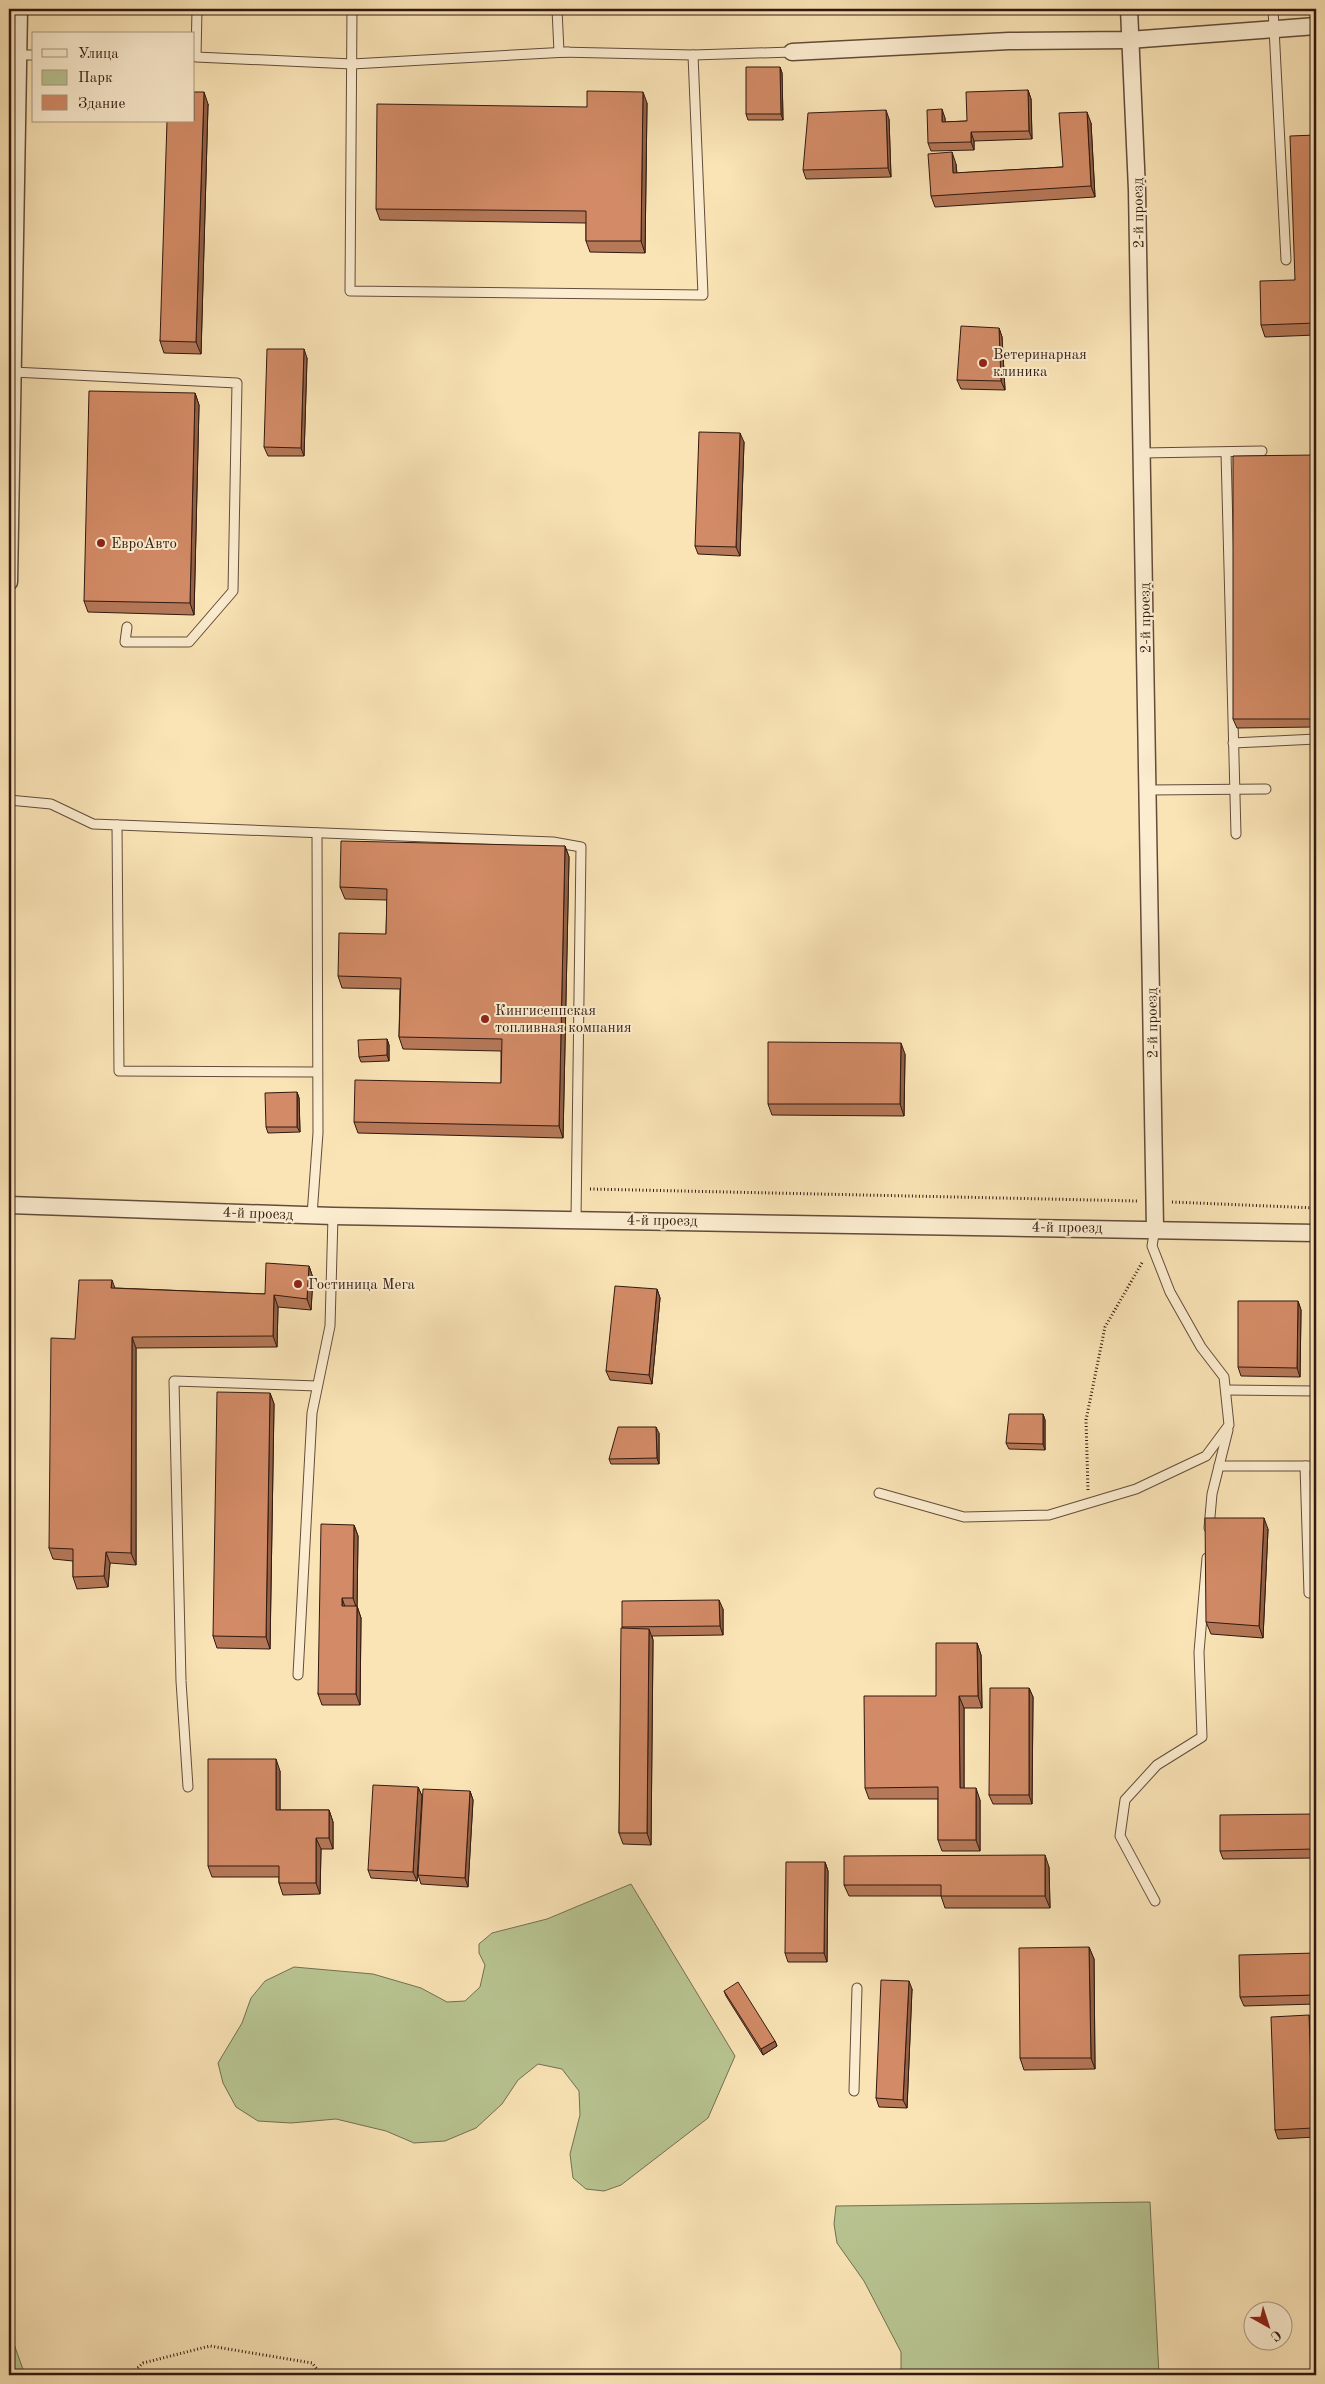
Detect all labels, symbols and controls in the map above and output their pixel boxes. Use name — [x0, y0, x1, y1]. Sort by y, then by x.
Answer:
legend — [32, 32, 195, 122]
text: Улица — [78, 47, 119, 62]
text: Парк — [78, 71, 113, 86]
text: Здание — [78, 97, 125, 112]
street label: 2-й проезд — [1131, 177, 1148, 248]
place label: Ветеринарная клиника — [993, 348, 1087, 380]
marker: Ветеринарная клиника — [977, 357, 989, 369]
marker: ЕвроАвто — [95, 537, 107, 549]
place label: ЕвроАвто — [111, 537, 177, 552]
street label: 2-й проезд — [1138, 582, 1155, 653]
street label: 2-й проезд — [1145, 987, 1162, 1058]
place label: Кингисеппская топливная компания — [495, 1004, 632, 1036]
marker: Кингисеппская топливная компания — [479, 1013, 491, 1025]
street label: 4-й проезд — [222, 1206, 294, 1223]
street label: 4-й проезд — [626, 1213, 698, 1230]
street label: 4-й проезд — [1031, 1220, 1103, 1237]
marker: Гостиница Мега — [292, 1278, 304, 1290]
place label: Гостиница Мега — [308, 1278, 415, 1293]
north arrow — [1242, 2302, 1292, 2352]
text: С — [1268, 2327, 1284, 2344]

